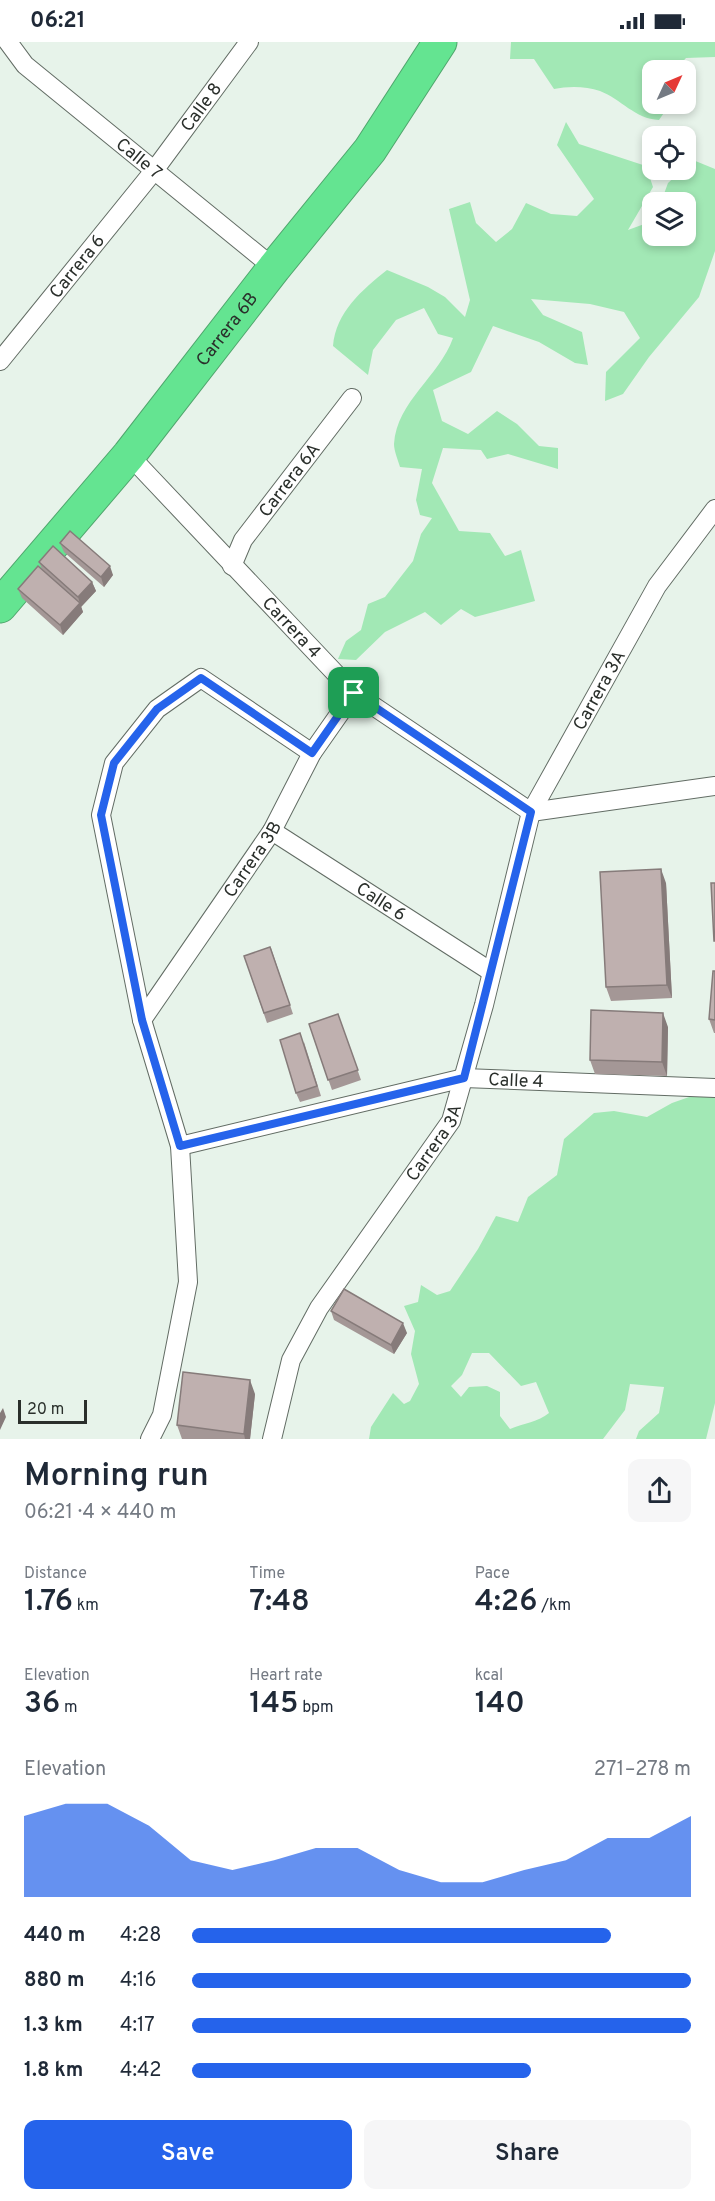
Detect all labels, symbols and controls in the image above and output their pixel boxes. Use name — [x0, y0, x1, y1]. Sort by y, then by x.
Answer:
text: 06:21 — [30, 8, 86, 35]
north arrow — [642, 60, 696, 114]
map controls — [642, 60, 696, 246]
street label: Calle 8 — [176, 79, 228, 137]
button: locate — [642, 126, 696, 180]
street label: Calle 7 — [110, 134, 166, 185]
button: layers — [642, 192, 696, 246]
street label: Carrera 6 — [45, 230, 111, 304]
street label: Carrera 6B — [192, 288, 264, 372]
street label: Carrera 6A — [255, 439, 326, 523]
street label: Carrera 4 — [256, 593, 325, 664]
street label: Carrera 3A — [569, 647, 632, 735]
pin — [328, 667, 379, 718]
icon: arrive — [337, 676, 370, 709]
street label: Carrera 3B — [219, 818, 288, 903]
street label: Calle 6 — [351, 878, 410, 927]
street label: Calle 4 — [488, 1069, 544, 1094]
street label: Carrera 3A — [402, 1102, 468, 1187]
scale bar — [18, 1397, 87, 1424]
text: 20 m — [27, 1400, 64, 1420]
text: Morning run — [24, 1456, 209, 1498]
button: share — [628, 1459, 691, 1522]
text: 06:21 · 4 × 440 m — [24, 1500, 176, 1526]
text: Distance — [24, 1564, 87, 1584]
text: Time — [249, 1564, 285, 1584]
text: Pace — [475, 1564, 510, 1584]
text: 1.76 — [24, 1584, 73, 1621]
text: 7:48 — [249, 1584, 310, 1621]
text: 4:26 — [475, 1584, 537, 1621]
text: km — [73, 1596, 99, 1616]
text: /km — [537, 1596, 571, 1616]
text: Elevation — [24, 1666, 90, 1686]
text: Heart rate — [249, 1666, 323, 1686]
text: kcal — [475, 1666, 503, 1686]
text: 36 — [24, 1686, 60, 1723]
text: 145 — [249, 1686, 298, 1723]
text: 140 — [475, 1686, 525, 1723]
text: m — [60, 1698, 78, 1718]
text: bpm — [298, 1698, 334, 1718]
text: Elevation — [24, 1757, 106, 1783]
text: 271–278 m — [594, 1757, 691, 1783]
text: 440 m — [24, 1923, 85, 1949]
text: 4:28 — [120, 1923, 161, 1949]
text: 880 m — [24, 1968, 85, 1994]
text: 4:16 — [120, 1968, 156, 1994]
text: 1.3 km — [24, 2013, 83, 2039]
text: 4:17 — [120, 2013, 155, 2039]
text: 1.8 km — [24, 2058, 83, 2084]
text: 4:42 — [120, 2058, 162, 2084]
button: Save — [24, 2120, 352, 2189]
button: Share — [364, 2120, 691, 2189]

